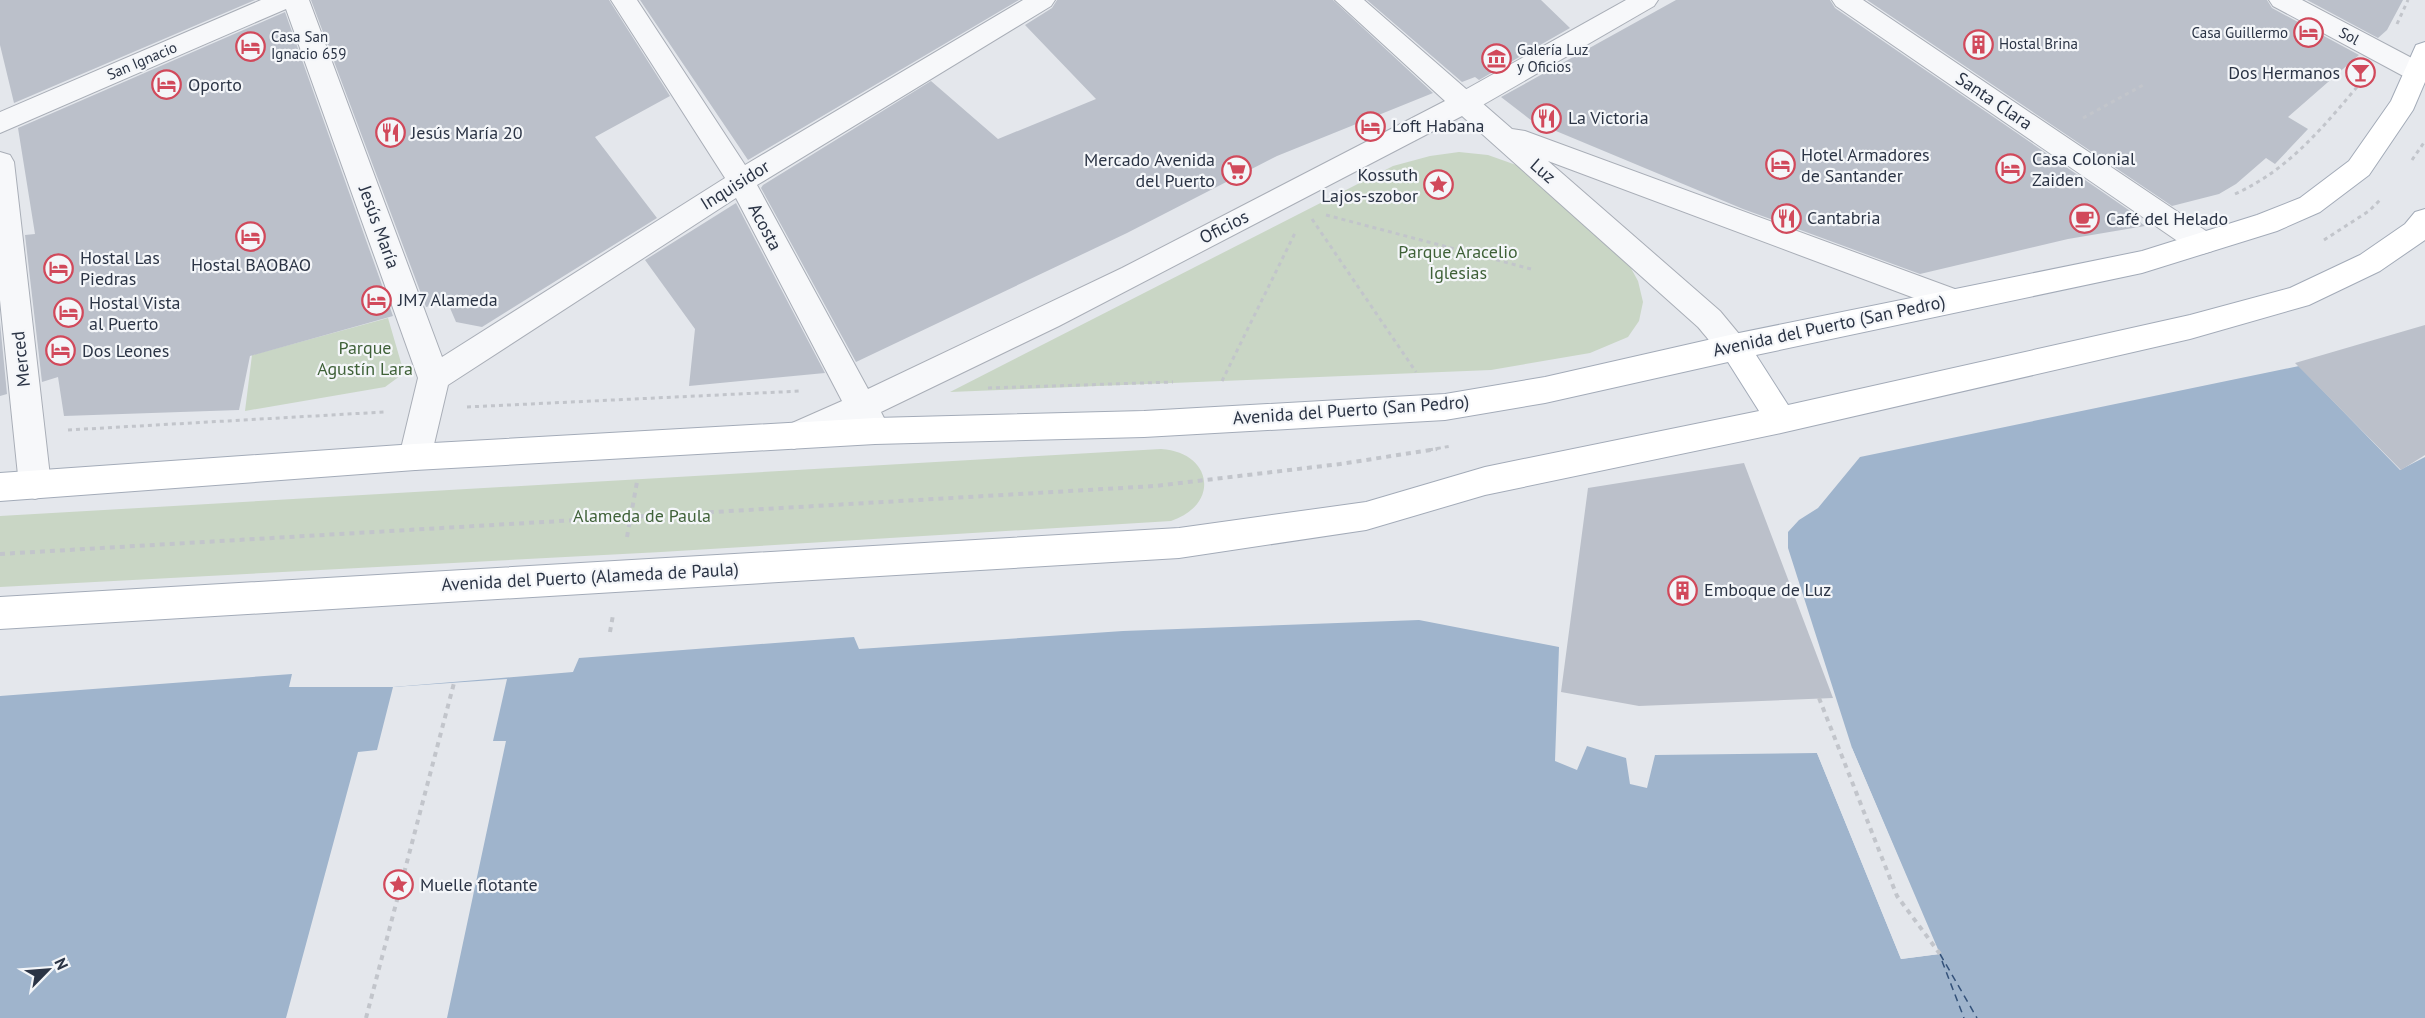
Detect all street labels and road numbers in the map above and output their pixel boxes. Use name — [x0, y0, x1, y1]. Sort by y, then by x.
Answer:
street label: Sol — [2336, 22, 2363, 49]
street label: San Ignacio — [104, 37, 180, 84]
street label: Santa Clara — [1952, 67, 2037, 135]
street label: Luz — [1526, 153, 1561, 188]
street label: Inquisidor — [696, 154, 774, 215]
street label: Jesús María — [353, 181, 405, 272]
street label: Acosta — [743, 199, 787, 254]
street label: Oficios — [1195, 204, 1252, 249]
street label: Avenida del Puerto (San Pedro) — [1711, 290, 1947, 361]
street label: Merced — [6, 330, 35, 388]
street label: Avenida del Puerto (San Pedro) — [1232, 390, 1470, 429]
street label: Avenida del Puerto (Alameda de Paula) — [441, 557, 739, 596]

